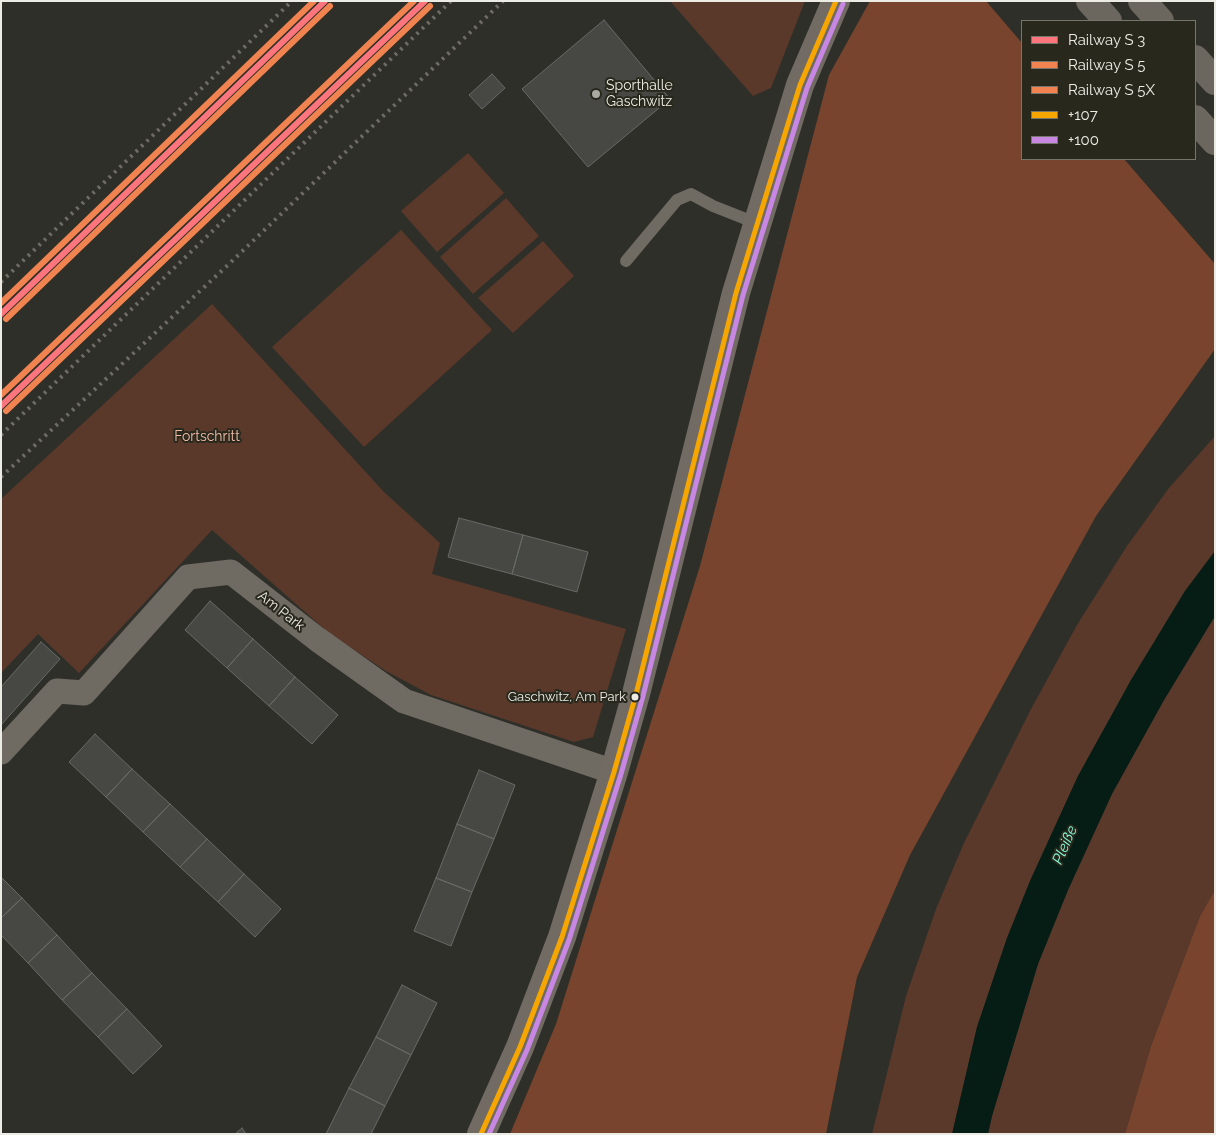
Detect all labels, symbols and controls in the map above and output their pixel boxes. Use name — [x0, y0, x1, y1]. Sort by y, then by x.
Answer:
legend — [1021, 20, 1196, 160]
text: Railway S 3 — [1068, 31, 1145, 49]
text: Railway S 5 — [1068, 56, 1146, 74]
place label: Sporthalle Gaschwitz — [606, 78, 673, 110]
text: Railway S 5X — [1068, 81, 1155, 99]
marker: Sporthalle Gaschwitz — [590, 88, 602, 100]
text: +107 — [1068, 106, 1098, 124]
text: +100 — [1068, 131, 1099, 149]
park label: Fortschritt — [174, 429, 240, 445]
street label: Am Park — [254, 588, 308, 634]
place label: Gaschwitz, Am Park — [508, 689, 626, 705]
marker: Gaschwitz, Am Park — [630, 692, 640, 702]
water label: Pleiße — [1049, 823, 1081, 867]

